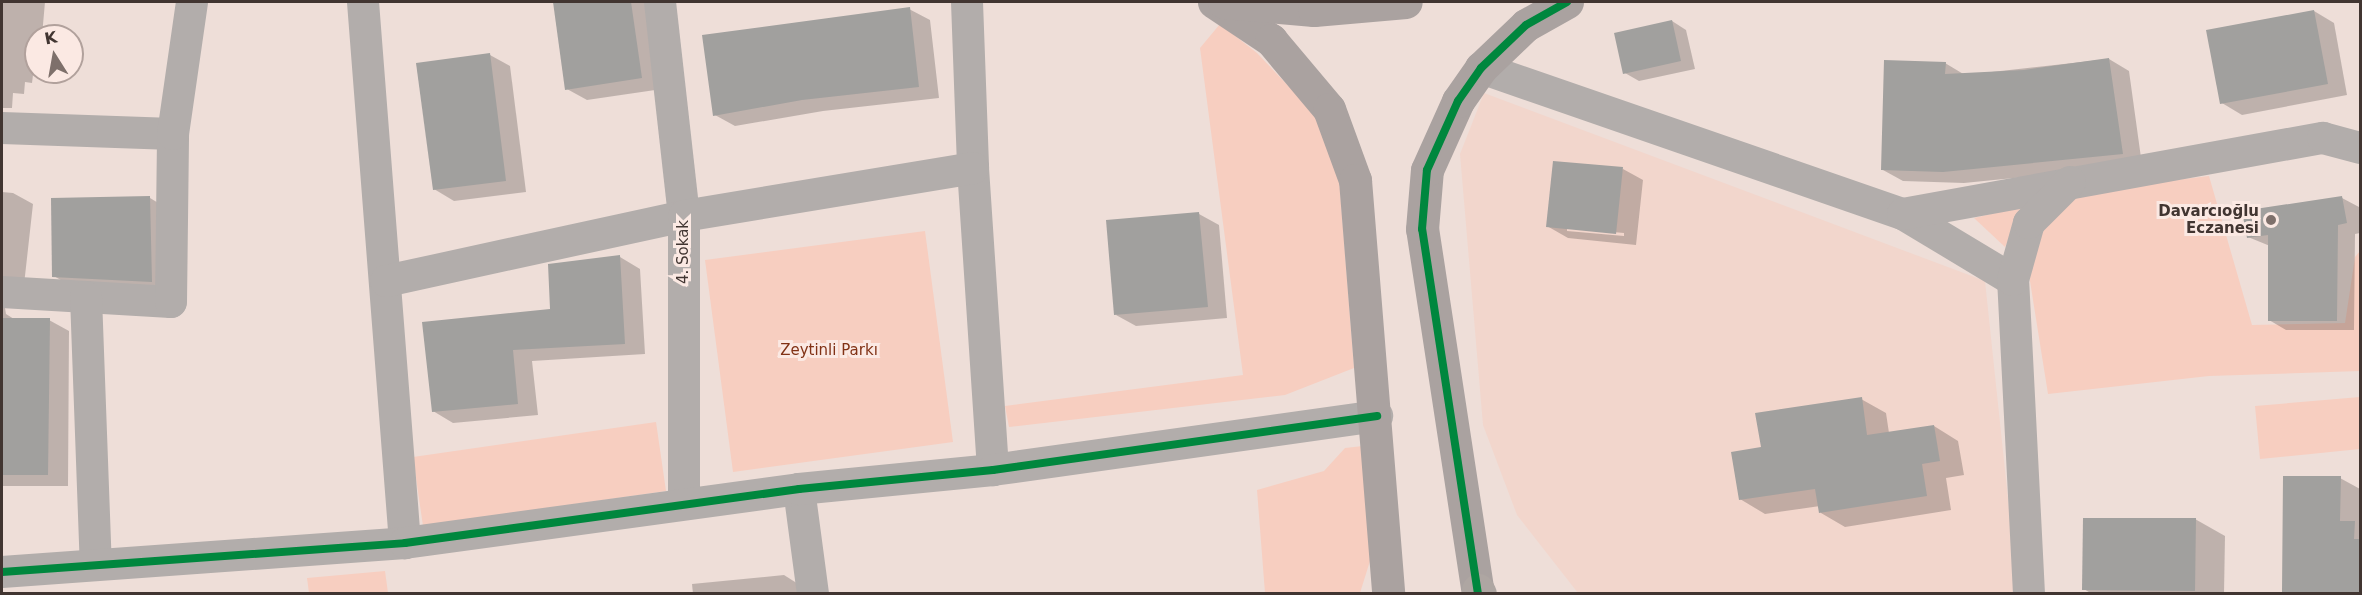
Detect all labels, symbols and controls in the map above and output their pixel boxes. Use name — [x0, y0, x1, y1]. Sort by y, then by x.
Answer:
north arrow — [24, 24, 84, 84]
text: K — [43, 27, 59, 48]
place label: Davarcıoğlu Eczanesi — [2158, 202, 2259, 237]
marker: Davarcıoğlu Eczanesi — [2264, 213, 2278, 227]
street label: 4. Sokak — [675, 220, 693, 284]
park label: Zeytinli Parkı — [780, 342, 878, 360]

